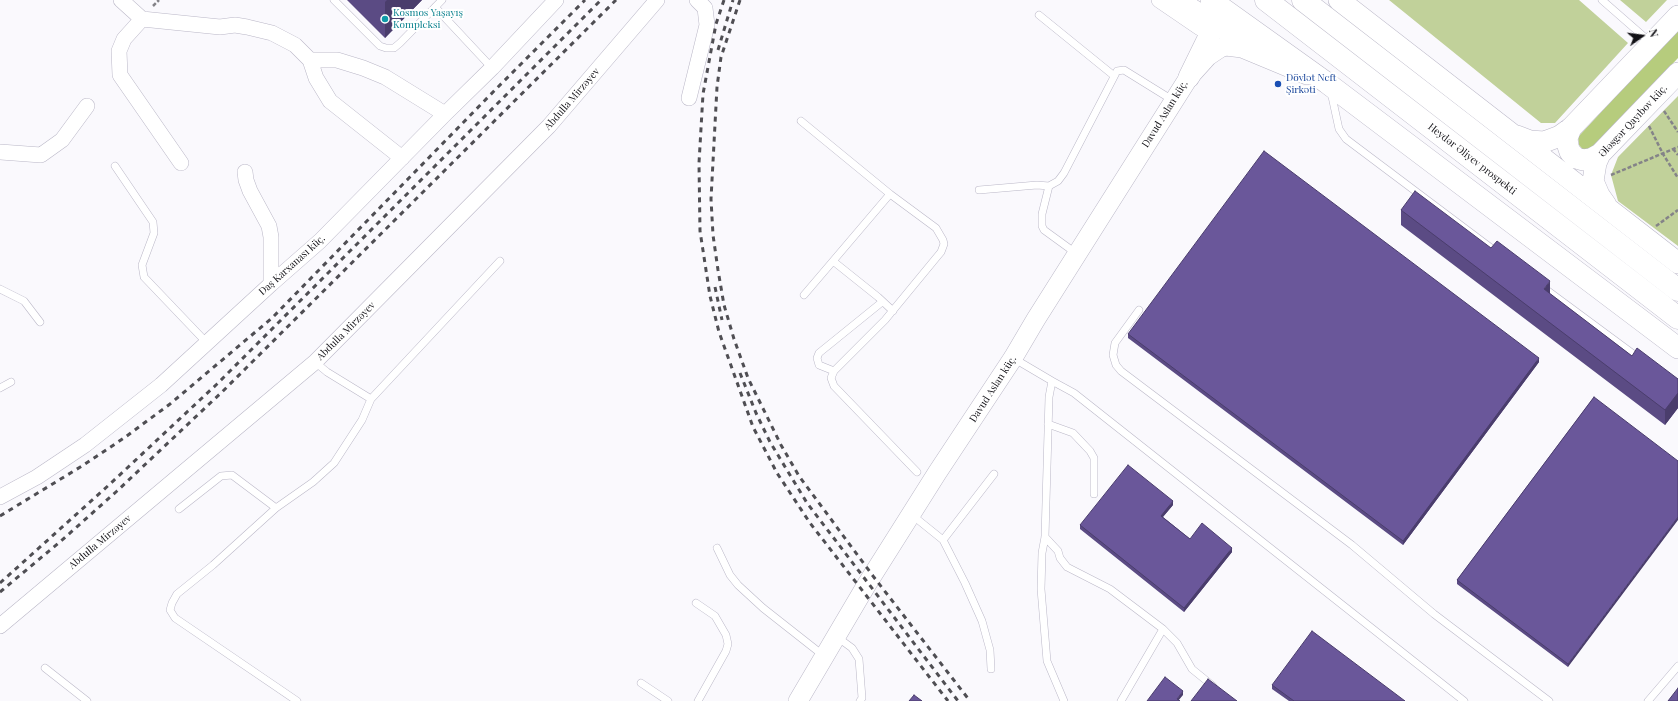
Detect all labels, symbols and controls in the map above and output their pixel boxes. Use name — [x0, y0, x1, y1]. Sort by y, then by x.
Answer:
place label: Kosmos Yaşayış Kompleksi — [393, 7, 463, 30]
marker: Kosmos Yaşayış Kompleksi — [380, 14, 390, 24]
north arrow — [1622, 16, 1662, 56]
text: N — [1646, 27, 1662, 39]
street label: Abdulla Mirzəyev — [542, 66, 602, 132]
place label: Dövlət Neft Şirkəti — [1286, 72, 1336, 96]
street label: Davud Aslan küç. — [1140, 78, 1190, 150]
marker: Dövlət Neft Şirkəti — [1273, 79, 1283, 89]
street label: Ələsgər Qayıbov küç. — [1596, 82, 1670, 160]
street label: Heydər Əliyev prospekti — [1425, 121, 1519, 197]
street label: Daş Karxanası küç. — [256, 232, 328, 298]
street label: Abdulla Mirzəyev — [314, 299, 378, 363]
street label: Davud Aslan küç. — [967, 353, 1019, 425]
street label: Abdulla Mirzəyev — [66, 512, 134, 572]

